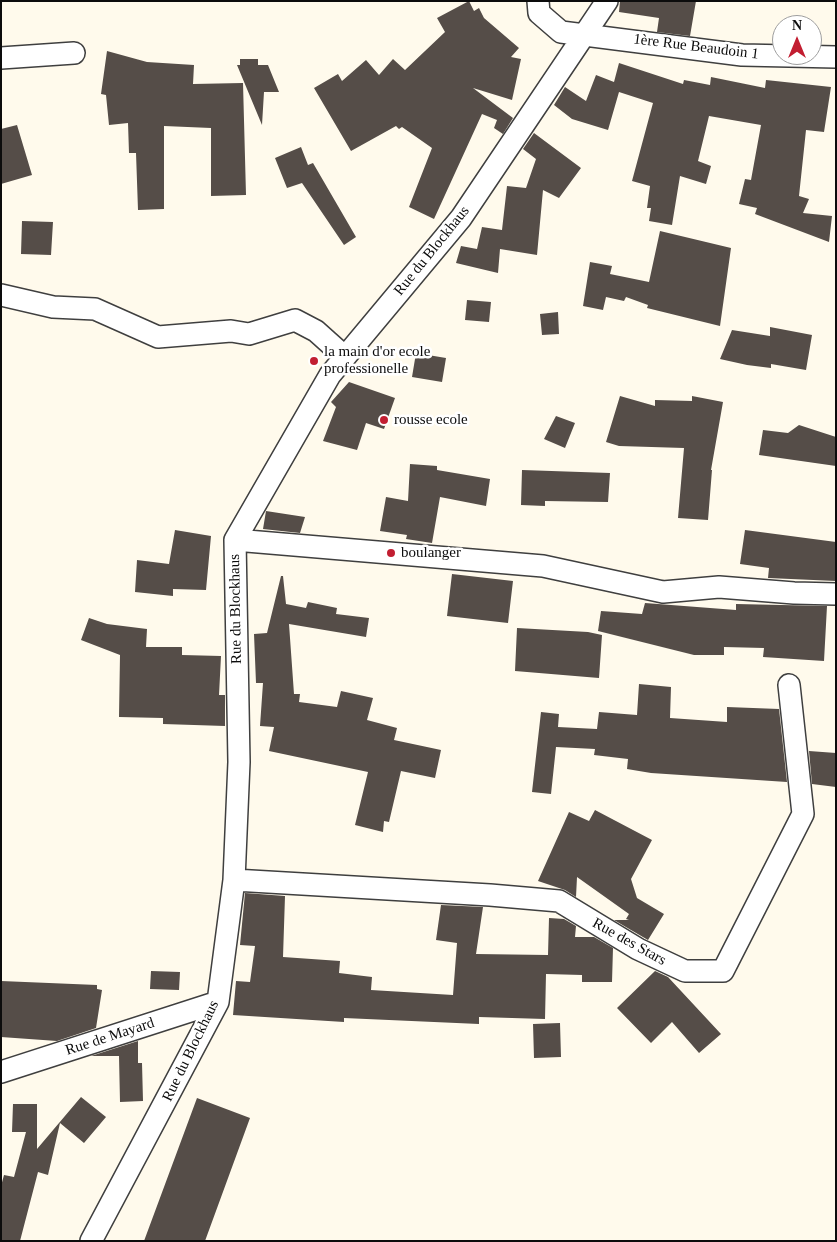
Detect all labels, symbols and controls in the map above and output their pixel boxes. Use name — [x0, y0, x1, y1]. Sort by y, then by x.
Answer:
north arrow — [772, 15, 822, 65]
text: N — [792, 18, 802, 33]
street label: 1ère Rue Beaudoin 1 — [632, 30, 760, 64]
street label: Rue du Blockhaus — [390, 203, 474, 299]
place label: la main d'or ecole professionelle — [324, 343, 430, 378]
marker: la main d'or ecole professionelle — [308, 355, 320, 367]
place label: rousse ecole — [394, 411, 468, 429]
marker: rousse ecole — [378, 414, 390, 426]
place label: boulanger — [401, 544, 461, 562]
marker: boulanger — [385, 547, 397, 559]
street label: Rue du Blockhaus — [226, 554, 246, 664]
street label: Rue des Stars — [589, 914, 669, 970]
street label: Rue du Blockhaus — [159, 998, 223, 1104]
street label: Rue de Mayard — [63, 1014, 157, 1060]

